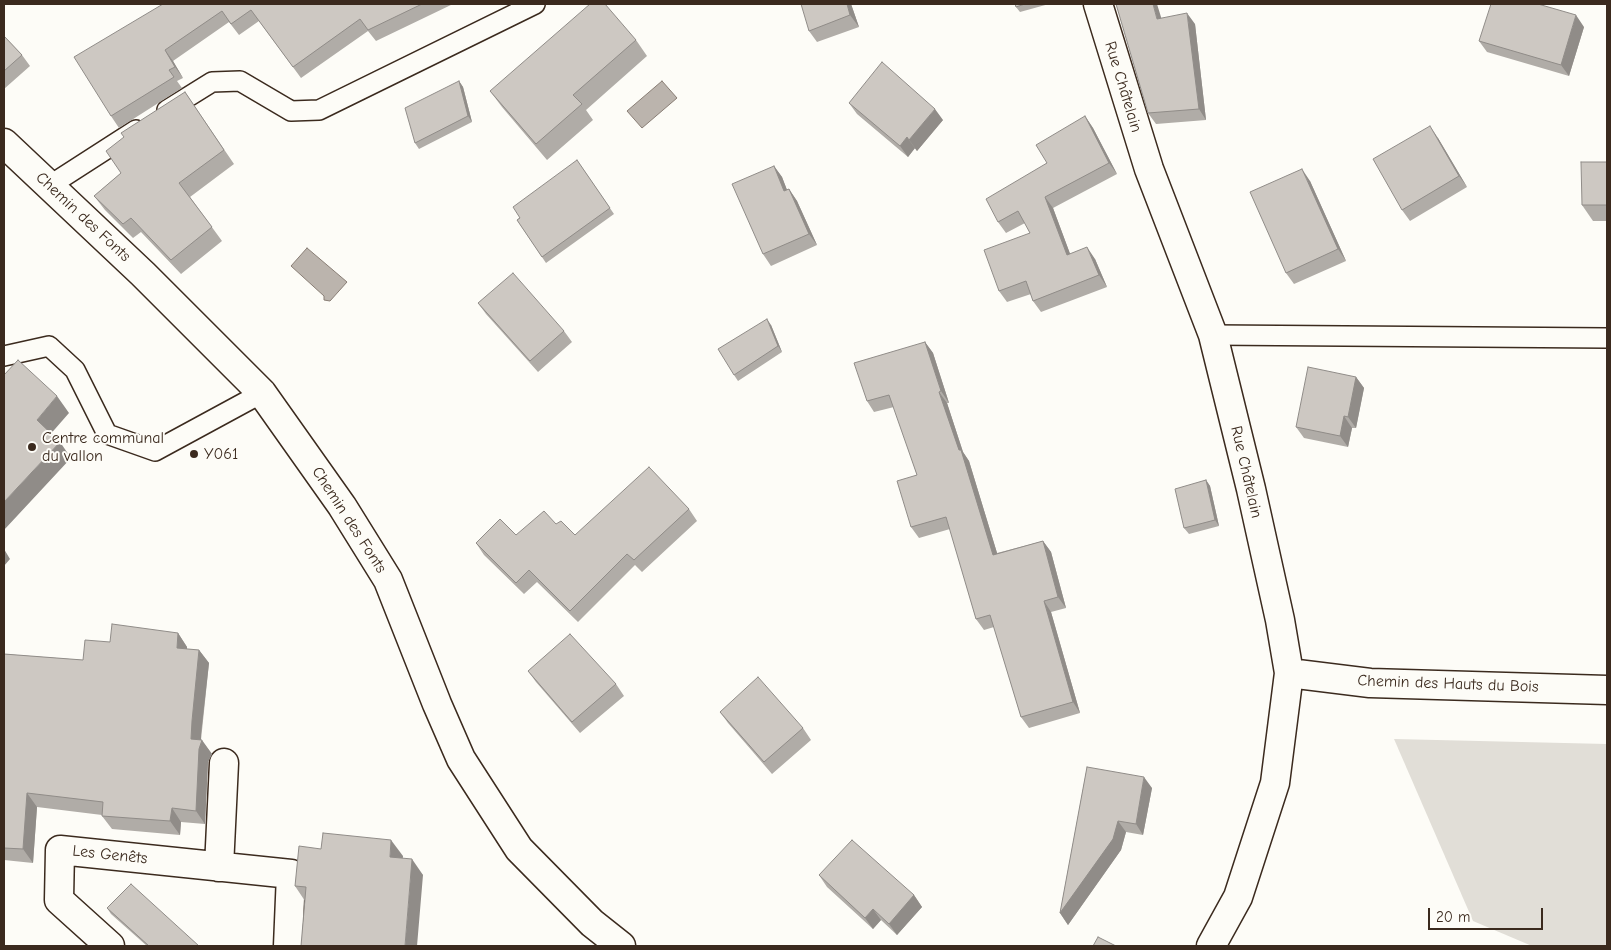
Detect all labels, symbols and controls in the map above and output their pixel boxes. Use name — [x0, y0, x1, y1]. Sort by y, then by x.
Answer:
street label: Rue Châtelain — [1100, 39, 1146, 135]
street label: Chemin des Fonts — [32, 168, 134, 266]
street label: Rue Châtelain — [1226, 424, 1266, 520]
place label: Centre communal du vallon — [42, 428, 164, 466]
marker: Centre communal du vallon — [26, 441, 38, 453]
place label: Y061 — [204, 444, 238, 464]
marker: Y061 — [188, 448, 200, 460]
street label: Chemin des Fonts — [307, 463, 391, 577]
street label: Chemin des Hauts du Bois — [1357, 671, 1539, 697]
street label: Les Genêts — [72, 842, 148, 868]
scale bar — [1431, 898, 1546, 930]
text: 20 m — [1436, 908, 1470, 926]

